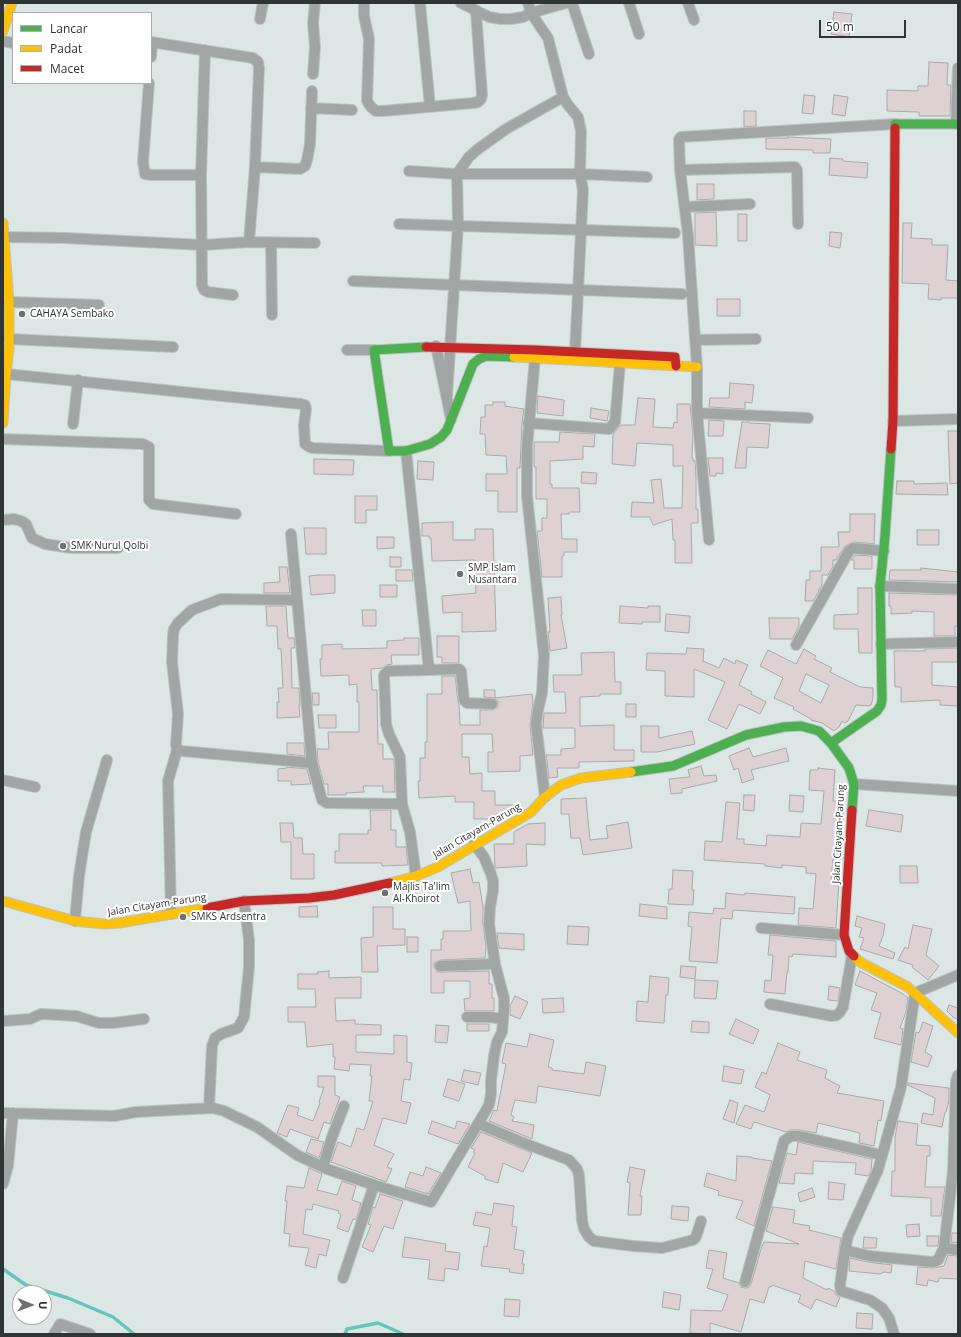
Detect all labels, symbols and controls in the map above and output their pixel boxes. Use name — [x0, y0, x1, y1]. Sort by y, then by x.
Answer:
legend — [12, 12, 152, 84]
scale bar — [821, 12, 908, 38]
text: 50 m — [826, 18, 854, 35]
text: Lancar — [50, 20, 88, 37]
text: Padat — [50, 40, 82, 57]
text: Macet — [50, 60, 84, 77]
place label: CAHAYA Sembako — [30, 308, 114, 320]
marker: CAHAYA Sembako — [17, 309, 27, 319]
place label: SMK Nurul Qolbi — [71, 540, 148, 552]
marker: SMK Nurul Qolbi — [58, 541, 68, 551]
place label: SMP Islam Nusantara — [468, 562, 517, 586]
marker: SMP Islam Nusantara — [455, 569, 465, 579]
street label: Jalan Citayam-Parung — [830, 784, 848, 884]
street label: Jalan Citayam-Parung — [431, 801, 523, 861]
place label: Majlis Ta'lim Al-Khoirot — [393, 881, 450, 904]
marker: Majlis Ta'lim Al-Khoirot — [380, 888, 390, 898]
street label: Jalan Citayam-Parung — [107, 891, 207, 919]
place label: SMKS Ardsentra — [191, 911, 266, 923]
marker: SMKS Ardsentra — [178, 912, 188, 922]
north arrow — [12, 1285, 52, 1325]
text: U — [36, 1301, 51, 1309]

